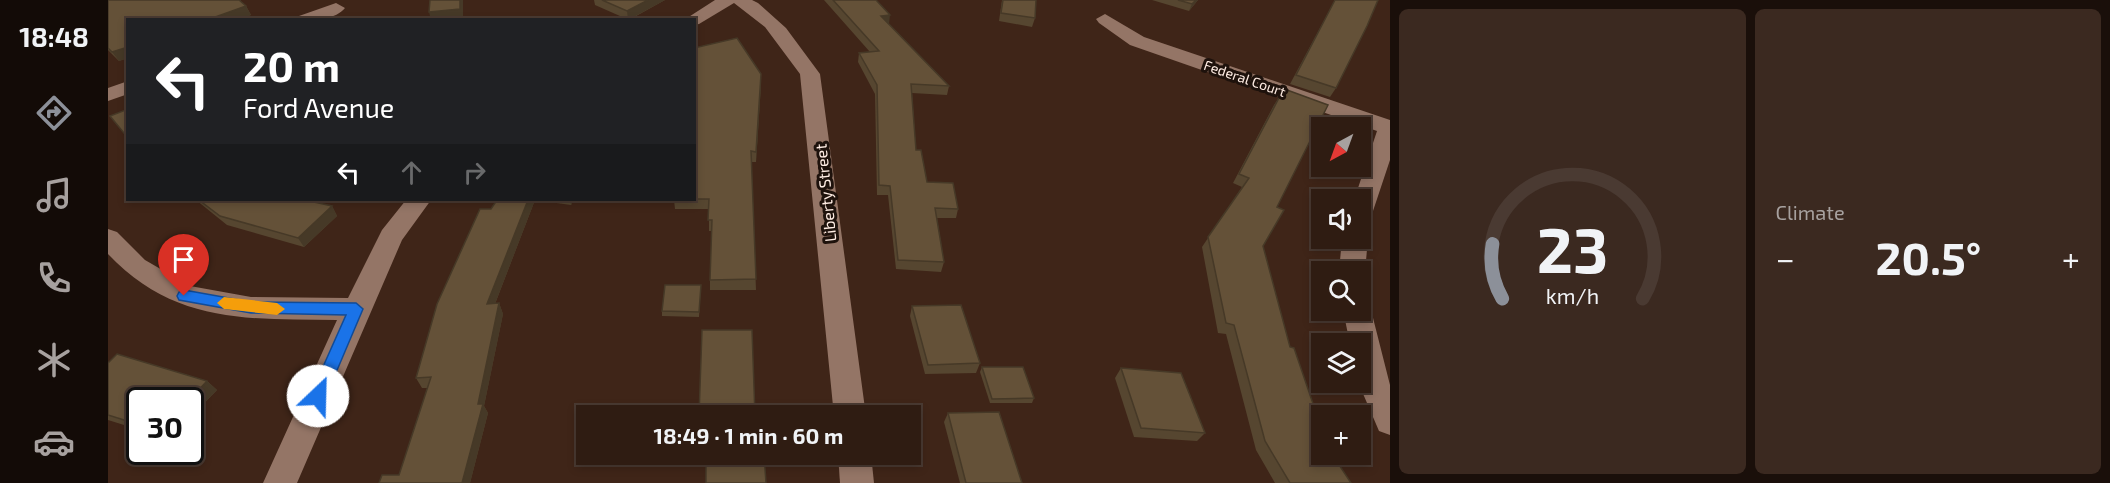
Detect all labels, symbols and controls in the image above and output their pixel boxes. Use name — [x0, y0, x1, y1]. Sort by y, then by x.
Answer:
text: 18:48 — [19, 20, 89, 52]
text: 20 m — [243, 40, 340, 90]
icon: left — [144, 42, 222, 120]
street label: Federal Court — [1202, 56, 1288, 100]
text: Ford Avenue — [243, 91, 394, 123]
icon: directions — [33, 92, 75, 134]
north arrow — [1311, 117, 1371, 177]
map controls — [1311, 117, 1371, 465]
street label: Liberty Street — [810, 143, 840, 243]
icon: left — [332, 156, 365, 189]
icon: ahead — [395, 156, 428, 189]
icon: right — [458, 156, 491, 189]
icon: music — [33, 174, 75, 216]
button: sound — [1311, 189, 1371, 249]
text: Climate — [1776, 200, 1845, 224]
text: 23 — [1536, 211, 1608, 286]
text: 20.5° — [1875, 230, 1981, 284]
pin — [158, 234, 209, 296]
text: − — [1776, 238, 1795, 278]
text: + — [2062, 238, 2080, 278]
icon: arrive — [167, 243, 200, 276]
icon: phone — [33, 257, 75, 299]
button: search — [1311, 261, 1371, 321]
text: km/h — [1546, 283, 1599, 308]
button: layers — [1311, 333, 1371, 393]
icon: climate — [33, 339, 75, 381]
position arrow — [286, 364, 350, 428]
speed limit sign: 30 — [126, 387, 204, 465]
button: + — [1311, 405, 1371, 465]
icon: car — [33, 421, 75, 463]
text: 18:49 · 1 min · 60 m — [654, 422, 843, 448]

